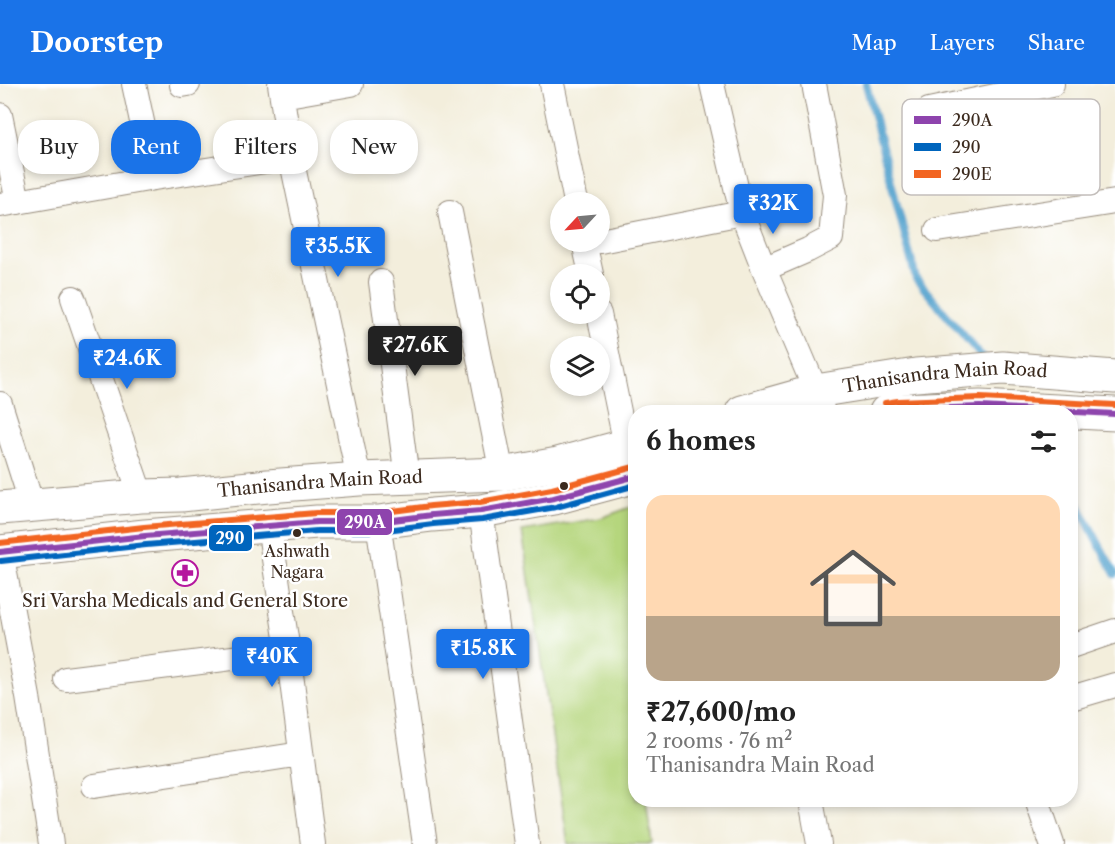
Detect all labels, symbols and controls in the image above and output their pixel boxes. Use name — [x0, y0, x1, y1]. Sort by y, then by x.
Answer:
text: Doorstep — [30, 25, 163, 59]
text: Map — [852, 30, 897, 55]
text: Layers — [930, 30, 995, 55]
text: Share — [1028, 30, 1085, 55]
legend — [902, 99, 1100, 195]
text: 290A — [952, 110, 994, 130]
chip: Buy — [18, 120, 99, 174]
chip: Rent — [111, 120, 201, 174]
chip: Filters — [213, 120, 318, 174]
chip: New — [330, 120, 418, 174]
text: 290 — [952, 137, 981, 157]
text: 290E — [952, 164, 992, 184]
pin: ₹32K — [737, 184, 809, 235]
text: ₹32K — [748, 191, 798, 215]
north arrow — [550, 192, 610, 252]
map controls — [550, 192, 610, 396]
pin: ₹35.5K — [289, 227, 387, 278]
text: ₹35.5K — [305, 234, 371, 258]
button: locate — [550, 264, 610, 324]
pin: ₹27.6K — [366, 326, 464, 377]
text: ₹27.6K — [382, 333, 448, 357]
button: layers — [550, 336, 610, 396]
pin: ₹24.6K — [78, 339, 176, 390]
text: ₹24.6K — [93, 346, 161, 370]
street label: Thanisandra Main Road — [841, 357, 1048, 398]
text: 6 homes — [646, 425, 756, 457]
icon: filters — [1027, 425, 1060, 458]
street label: Thanisandra Main Road — [216, 466, 423, 502]
unlabelled marker — [558, 480, 570, 492]
line badge: 290A — [336, 508, 393, 536]
text: 290A — [344, 512, 386, 532]
line badge: 290 — [208, 524, 253, 552]
marker: Ashwath Nagara — [291, 527, 303, 539]
text: 290 — [215, 528, 245, 548]
icon: home — [799, 534, 907, 642]
place label: Ashwath Nagara — [263, 541, 330, 582]
pharmacy icon: Sri Varsha Medicals and General Store — [170, 558, 200, 588]
place label: Sri Varsha Medicals and General Store — [22, 590, 348, 612]
pin: ₹15.8K — [434, 629, 532, 680]
text: ₹15.8K — [450, 636, 516, 660]
pin: ₹40K — [236, 637, 308, 688]
text: ₹40K — [246, 644, 298, 668]
text: ₹27,600/mo — [646, 696, 796, 728]
text: 2 rooms · 76 m² — [646, 729, 792, 753]
text: Thanisandra Main Road — [646, 753, 875, 777]

